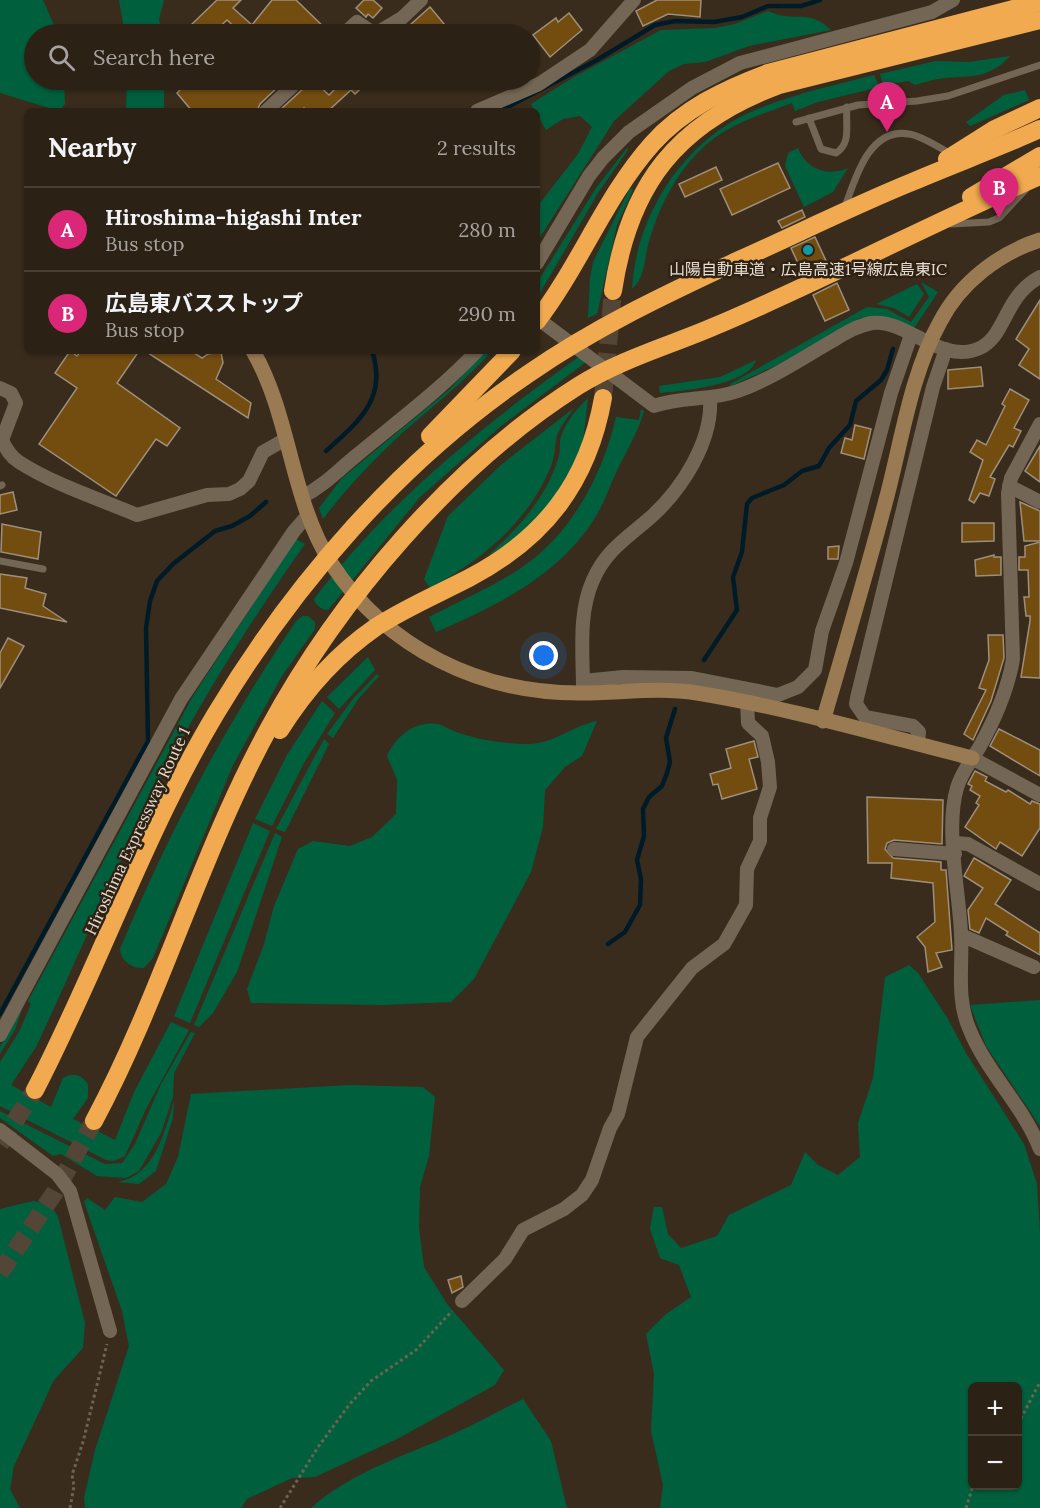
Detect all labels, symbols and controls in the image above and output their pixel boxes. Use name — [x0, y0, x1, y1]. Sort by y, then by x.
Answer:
search box — [24, 24, 540, 90]
icon: search — [45, 41, 78, 74]
text: Search here — [93, 43, 215, 71]
pin: A — [868, 82, 906, 132]
text: Nearby — [48, 131, 136, 164]
text: 2 results — [437, 135, 516, 160]
pin: B — [980, 168, 1018, 218]
text: Hiroshima-higashi Inter — [105, 203, 361, 231]
text: A — [61, 217, 74, 242]
text: 280 m — [458, 217, 516, 242]
text: Bus stop — [105, 231, 184, 256]
marker: 山陽自動車道・広島高速1号線広島東IC — [801, 243, 815, 257]
place label: 山陽自動車道・広島高速1号線広島東IC — [669, 259, 947, 279]
text: 広島東バスストップ — [105, 289, 303, 317]
text: B — [61, 301, 74, 326]
text: 290 m — [458, 301, 516, 326]
text: Bus stop — [105, 317, 184, 342]
your location — [529, 641, 558, 670]
street label: Hiroshima Expressway Route 1 — [80, 724, 194, 938]
map controls — [968, 1382, 1022, 1490]
button: + — [968, 1382, 1022, 1436]
button: − — [968, 1436, 1022, 1490]

